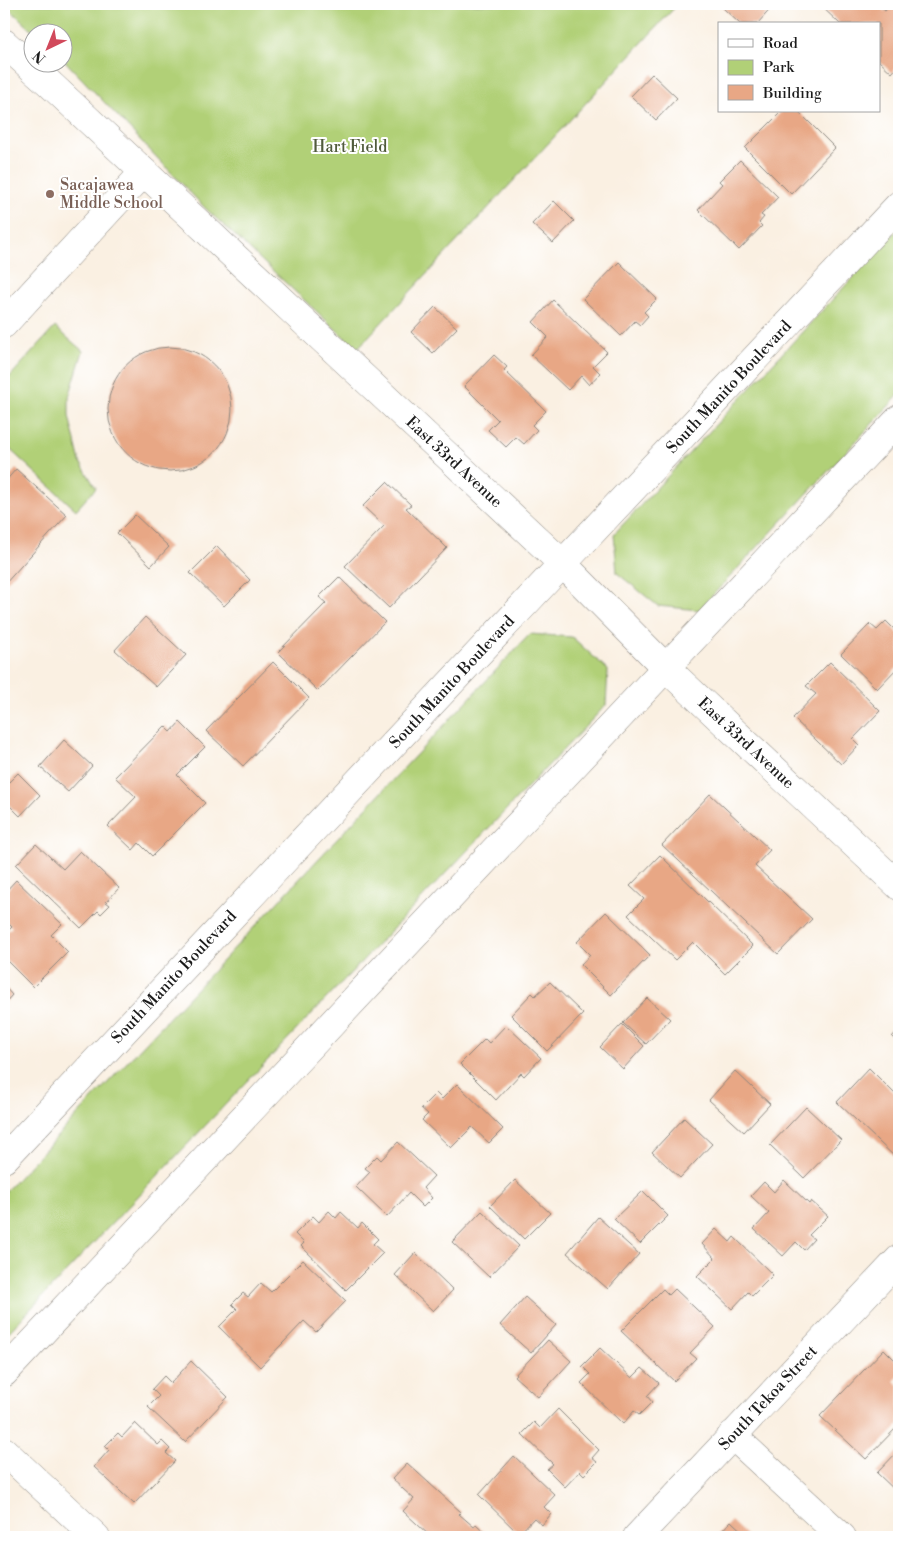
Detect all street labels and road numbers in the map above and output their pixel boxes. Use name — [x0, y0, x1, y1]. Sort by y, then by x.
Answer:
street label: South Manito Boulevard — [662, 316, 796, 458]
street label: East 33rd Avenue — [402, 412, 506, 512]
street label: South Manito Boulevard — [385, 611, 519, 753]
street label: East 33rd Avenue — [694, 693, 798, 793]
street label: South Manito Boulevard — [107, 906, 241, 1048]
street label: South Tekoa Street — [714, 1341, 822, 1455]

